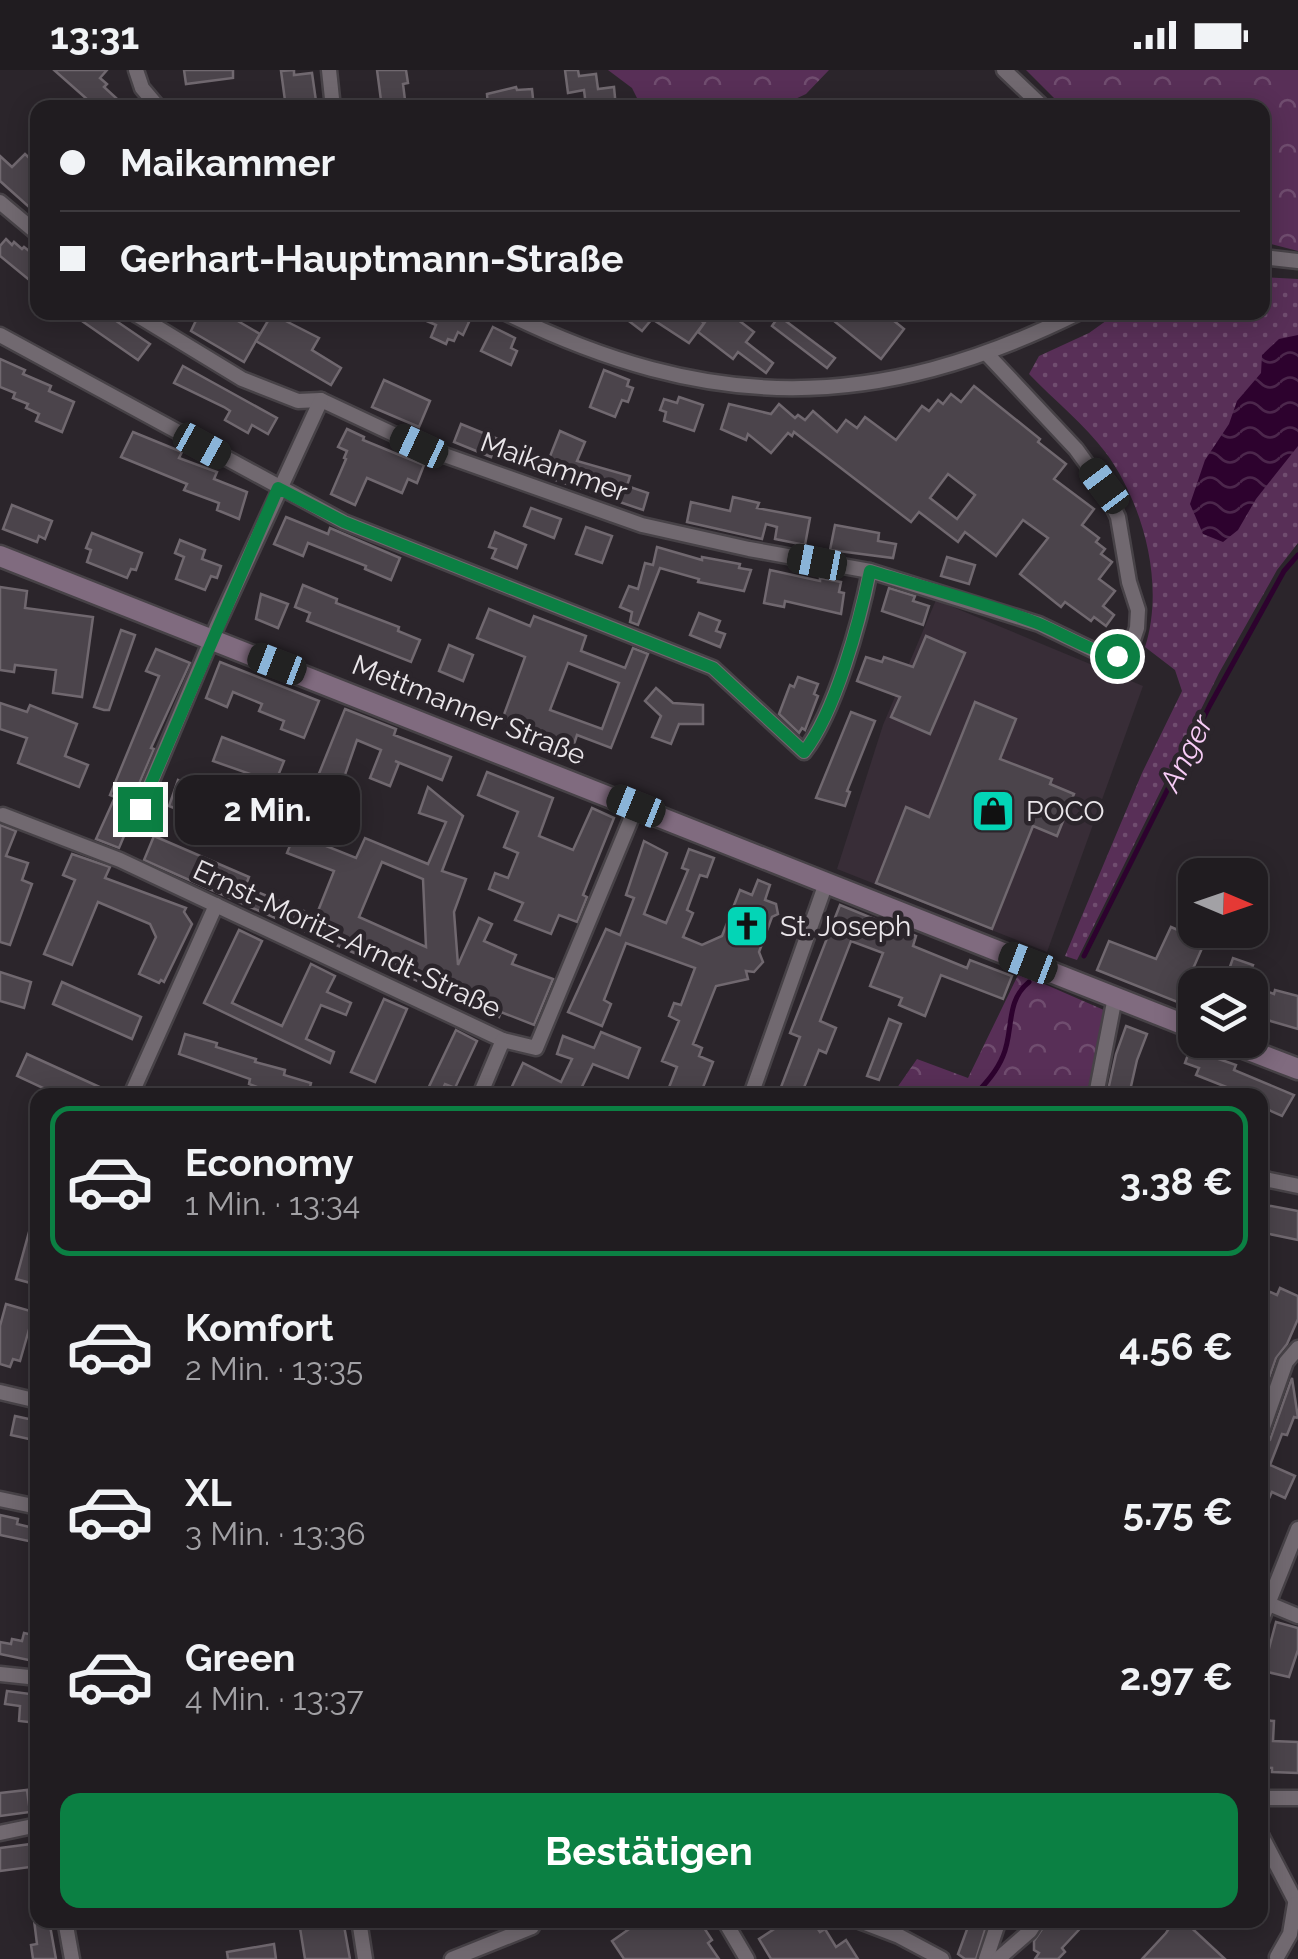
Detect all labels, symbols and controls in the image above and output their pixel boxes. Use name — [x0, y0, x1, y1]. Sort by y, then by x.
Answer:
text: 13:31 — [50, 13, 139, 58]
text: Maikammer — [120, 140, 335, 185]
text: Gerhart-Hauptmann-Straße — [120, 236, 624, 281]
car — [168, 418, 236, 474]
car — [385, 420, 453, 472]
street label: Maikammer — [476, 425, 632, 509]
car — [1074, 453, 1134, 519]
car — [785, 542, 849, 582]
route start — [1095, 634, 1140, 679]
car — [244, 639, 310, 689]
street label: Mettmanner Straße — [347, 648, 591, 772]
water label: Anger — [1151, 708, 1221, 799]
callout: 2 Min. — [175, 774, 360, 844]
car — [603, 781, 669, 831]
route end — [118, 787, 163, 832]
shop icon: POCO — [970, 788, 1016, 834]
text: 2 Min. — [223, 791, 312, 828]
place label: POCO — [1026, 795, 1104, 828]
street label: Ernst-Moritz-Arndt-Straße — [188, 853, 506, 1025]
north arrow — [1178, 858, 1268, 948]
map controls — [1178, 858, 1268, 1058]
church icon: St. Joseph — [724, 903, 770, 949]
place label: St. Joseph — [780, 910, 911, 943]
car — [995, 938, 1061, 988]
button: layers — [1178, 968, 1268, 1058]
icon: car — [65, 1136, 155, 1226]
text: Economy — [185, 1140, 354, 1185]
text: 3.38 € — [1120, 1159, 1233, 1204]
text: 1 Min. · 13:34 — [185, 1185, 360, 1222]
icon: car — [65, 1301, 155, 1391]
text: Komfort — [185, 1305, 334, 1350]
text: 4.56 € — [1119, 1324, 1233, 1369]
text: 2 Min. · 13:35 — [185, 1350, 363, 1387]
icon: car — [65, 1466, 155, 1556]
text: XL — [185, 1470, 232, 1515]
text: 5.75 € — [1123, 1489, 1233, 1534]
text: 3 Min. · 13:36 — [185, 1515, 366, 1552]
icon: car — [65, 1631, 155, 1721]
text: Green — [185, 1635, 295, 1680]
text: 2.97 € — [1120, 1654, 1233, 1699]
text: 4 Min. · 13:37 — [185, 1680, 364, 1717]
button: Bestätigen — [60, 1793, 1238, 1908]

